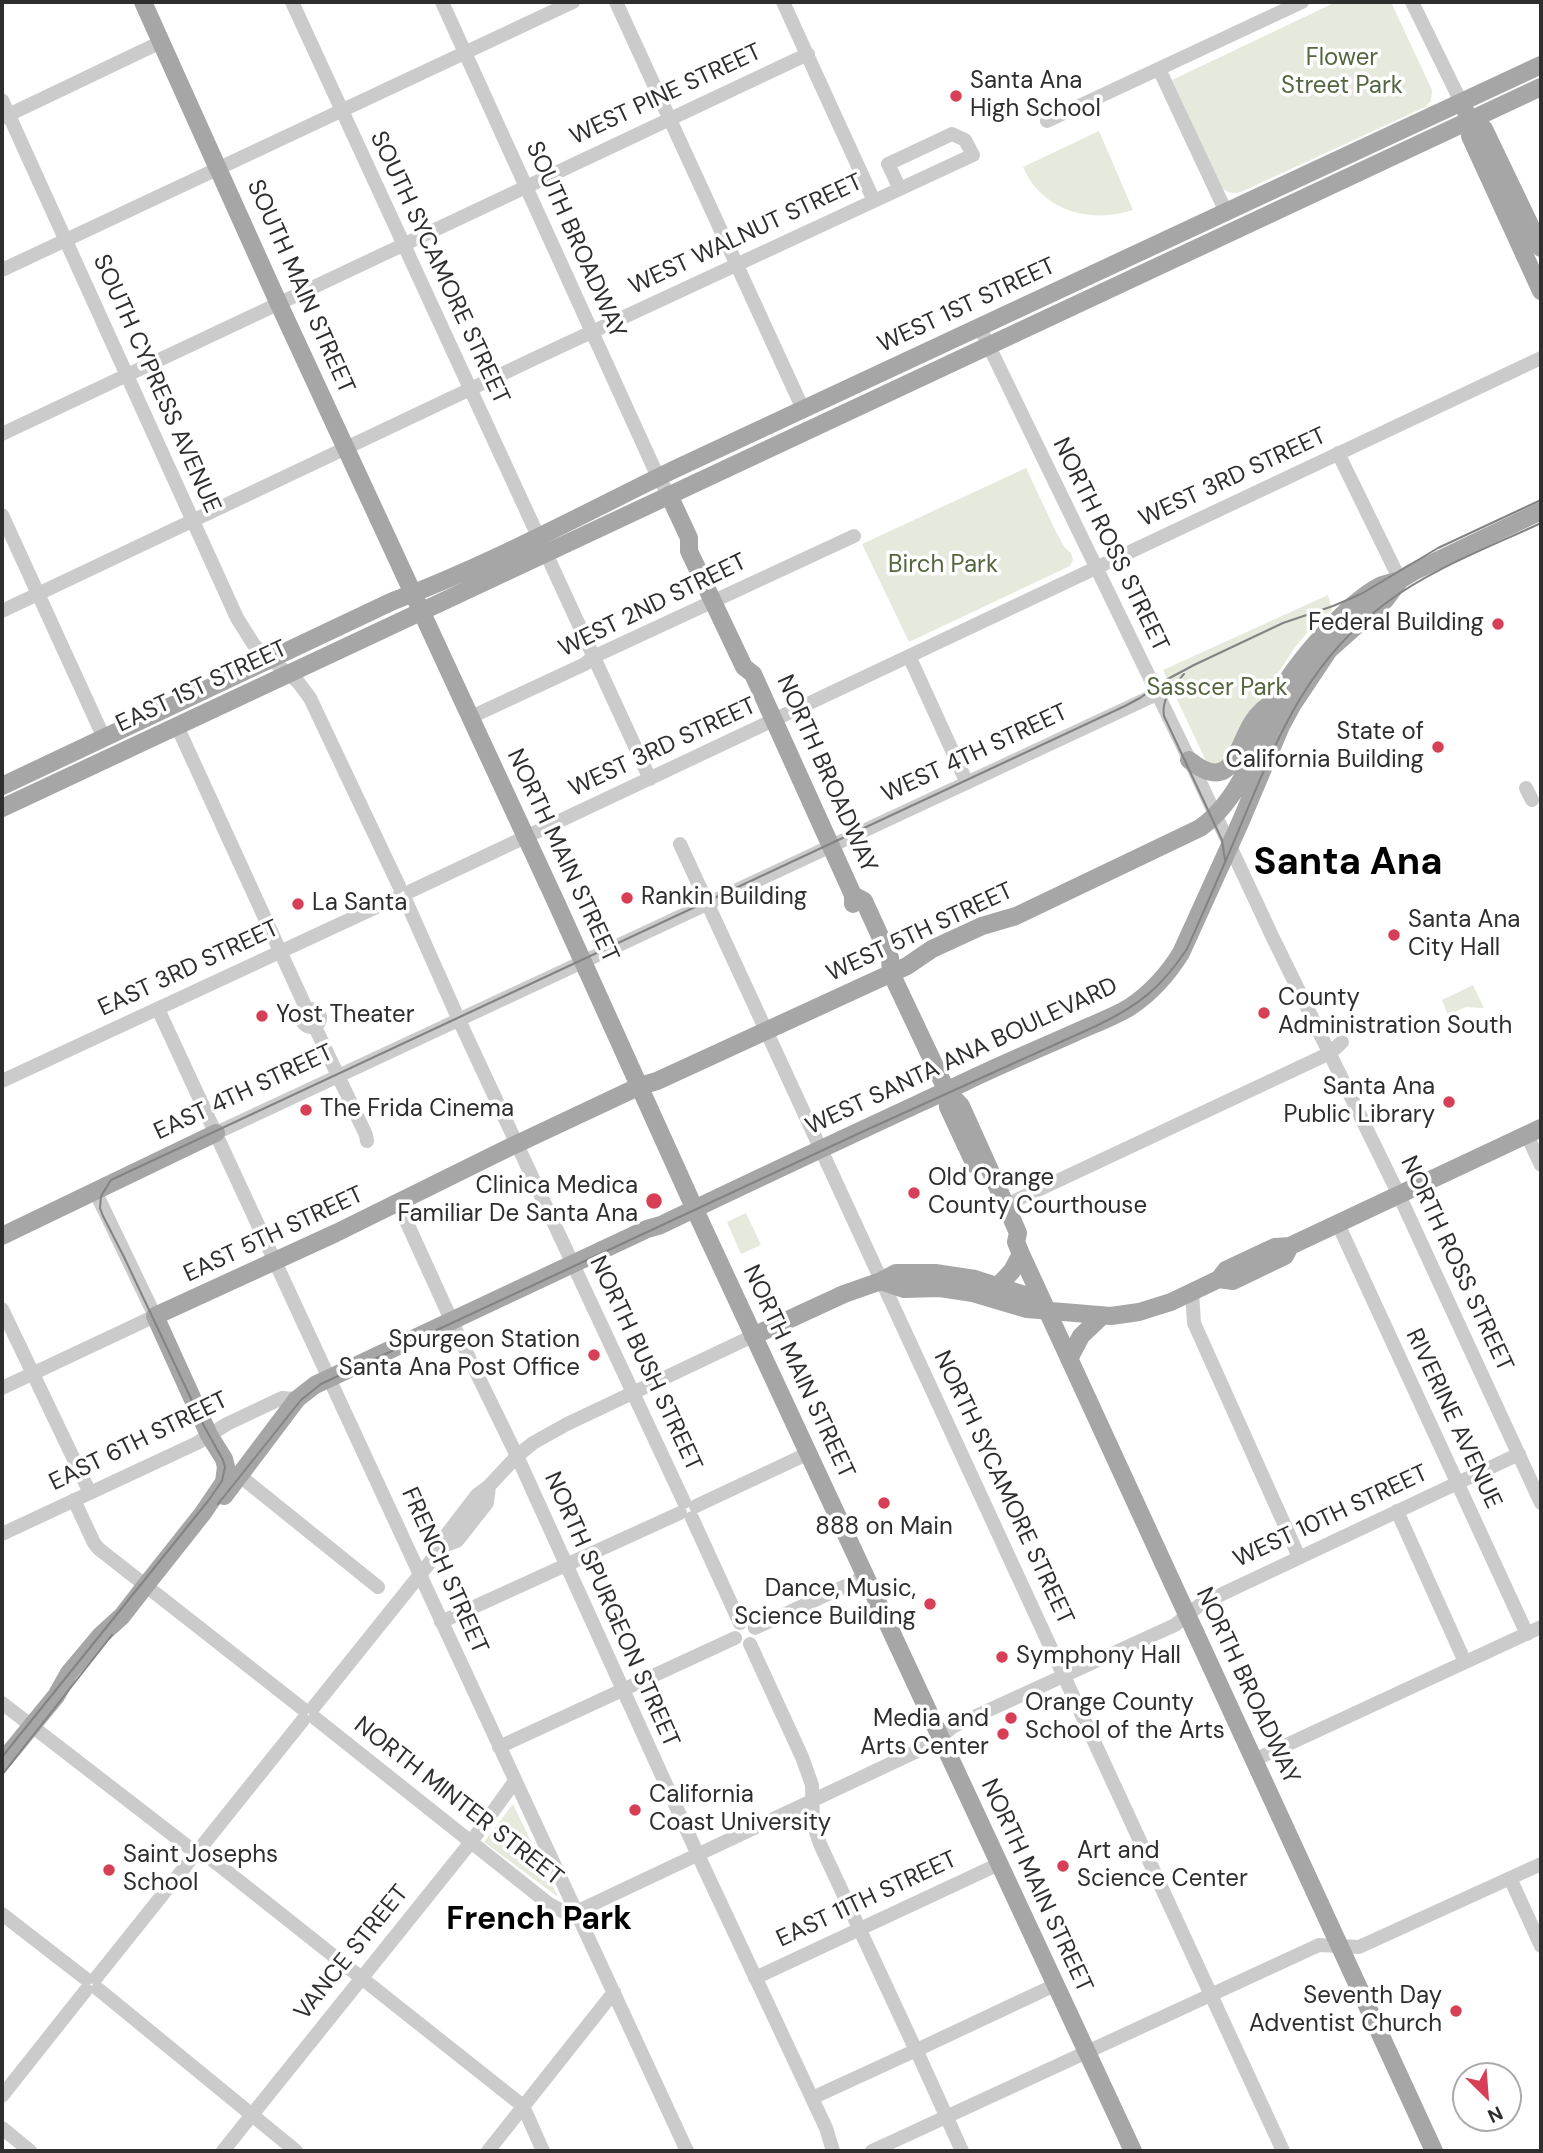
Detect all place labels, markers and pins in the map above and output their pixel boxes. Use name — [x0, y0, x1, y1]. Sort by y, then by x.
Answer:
place label: Santa Ana High School — [970, 68, 1101, 124]
marker: Santa Ana High School — [948, 88, 964, 104]
place label: Federal Building — [1308, 610, 1484, 638]
marker: Federal Building — [1490, 616, 1506, 632]
place label: State of California Building — [1226, 719, 1424, 775]
marker: State of California Building — [1430, 739, 1446, 755]
place label: Rankin Building — [641, 884, 807, 912]
place label: La Santa — [312, 890, 407, 918]
marker: Rankin Building — [619, 890, 635, 906]
marker: La Santa — [290, 896, 306, 912]
place label: Santa Ana City Hall — [1408, 907, 1520, 963]
marker: Santa Ana City Hall — [1386, 927, 1402, 943]
place label: County Administration South — [1278, 985, 1512, 1041]
place label: Yost Theater — [276, 1002, 415, 1030]
marker: County Administration South — [1256, 1005, 1272, 1021]
marker: Yost Theater — [254, 1008, 270, 1024]
place label: Santa Ana Public Library — [1283, 1074, 1435, 1130]
marker: Santa Ana Public Library — [1441, 1094, 1457, 1110]
place label: The Frida Cinema — [320, 1096, 514, 1124]
marker: The Frida Cinema — [298, 1102, 314, 1118]
place label: Old Orange County Courthouse — [928, 1165, 1147, 1221]
place label: Clinica Medica Familiar De Santa Ana — [397, 1173, 638, 1229]
marker: Old Orange County Courthouse — [906, 1185, 922, 1201]
marker: Clinica Medica Familiar De Santa Ana — [644, 1191, 664, 1211]
place label: Spurgeon Station Santa Ana Post Office — [339, 1327, 580, 1383]
marker: Spurgeon Station Santa Ana Post Office — [586, 1347, 602, 1363]
marker: 888 on Main — [876, 1495, 892, 1511]
place label: 888 on Main — [815, 1514, 953, 1542]
place label: Dance, Music, Science Building — [734, 1576, 916, 1632]
marker: Dance, Music, Science Building — [922, 1596, 938, 1612]
place label: Symphony Hall — [1016, 1643, 1181, 1671]
marker: Symphony Hall — [994, 1649, 1010, 1665]
place label: Orange County School of the Arts — [1025, 1690, 1225, 1746]
place label: Media and Arts Center — [860, 1706, 989, 1762]
marker: Orange County School of the Arts — [1003, 1710, 1019, 1726]
marker: Media and Arts Center — [995, 1726, 1011, 1742]
place label: California Coast University — [649, 1782, 831, 1838]
marker: California Coast University — [627, 1802, 643, 1818]
place label: Art and Science Center — [1077, 1838, 1248, 1894]
place label: Saint Josephs School — [123, 1842, 278, 1898]
marker: Art and Science Center — [1055, 1858, 1071, 1874]
marker: Saint Josephs School — [101, 1862, 117, 1878]
place label: Seventh Day Adventist Church — [1249, 1983, 1442, 2039]
marker: Seventh Day Adventist Church — [1448, 2003, 1464, 2019]

